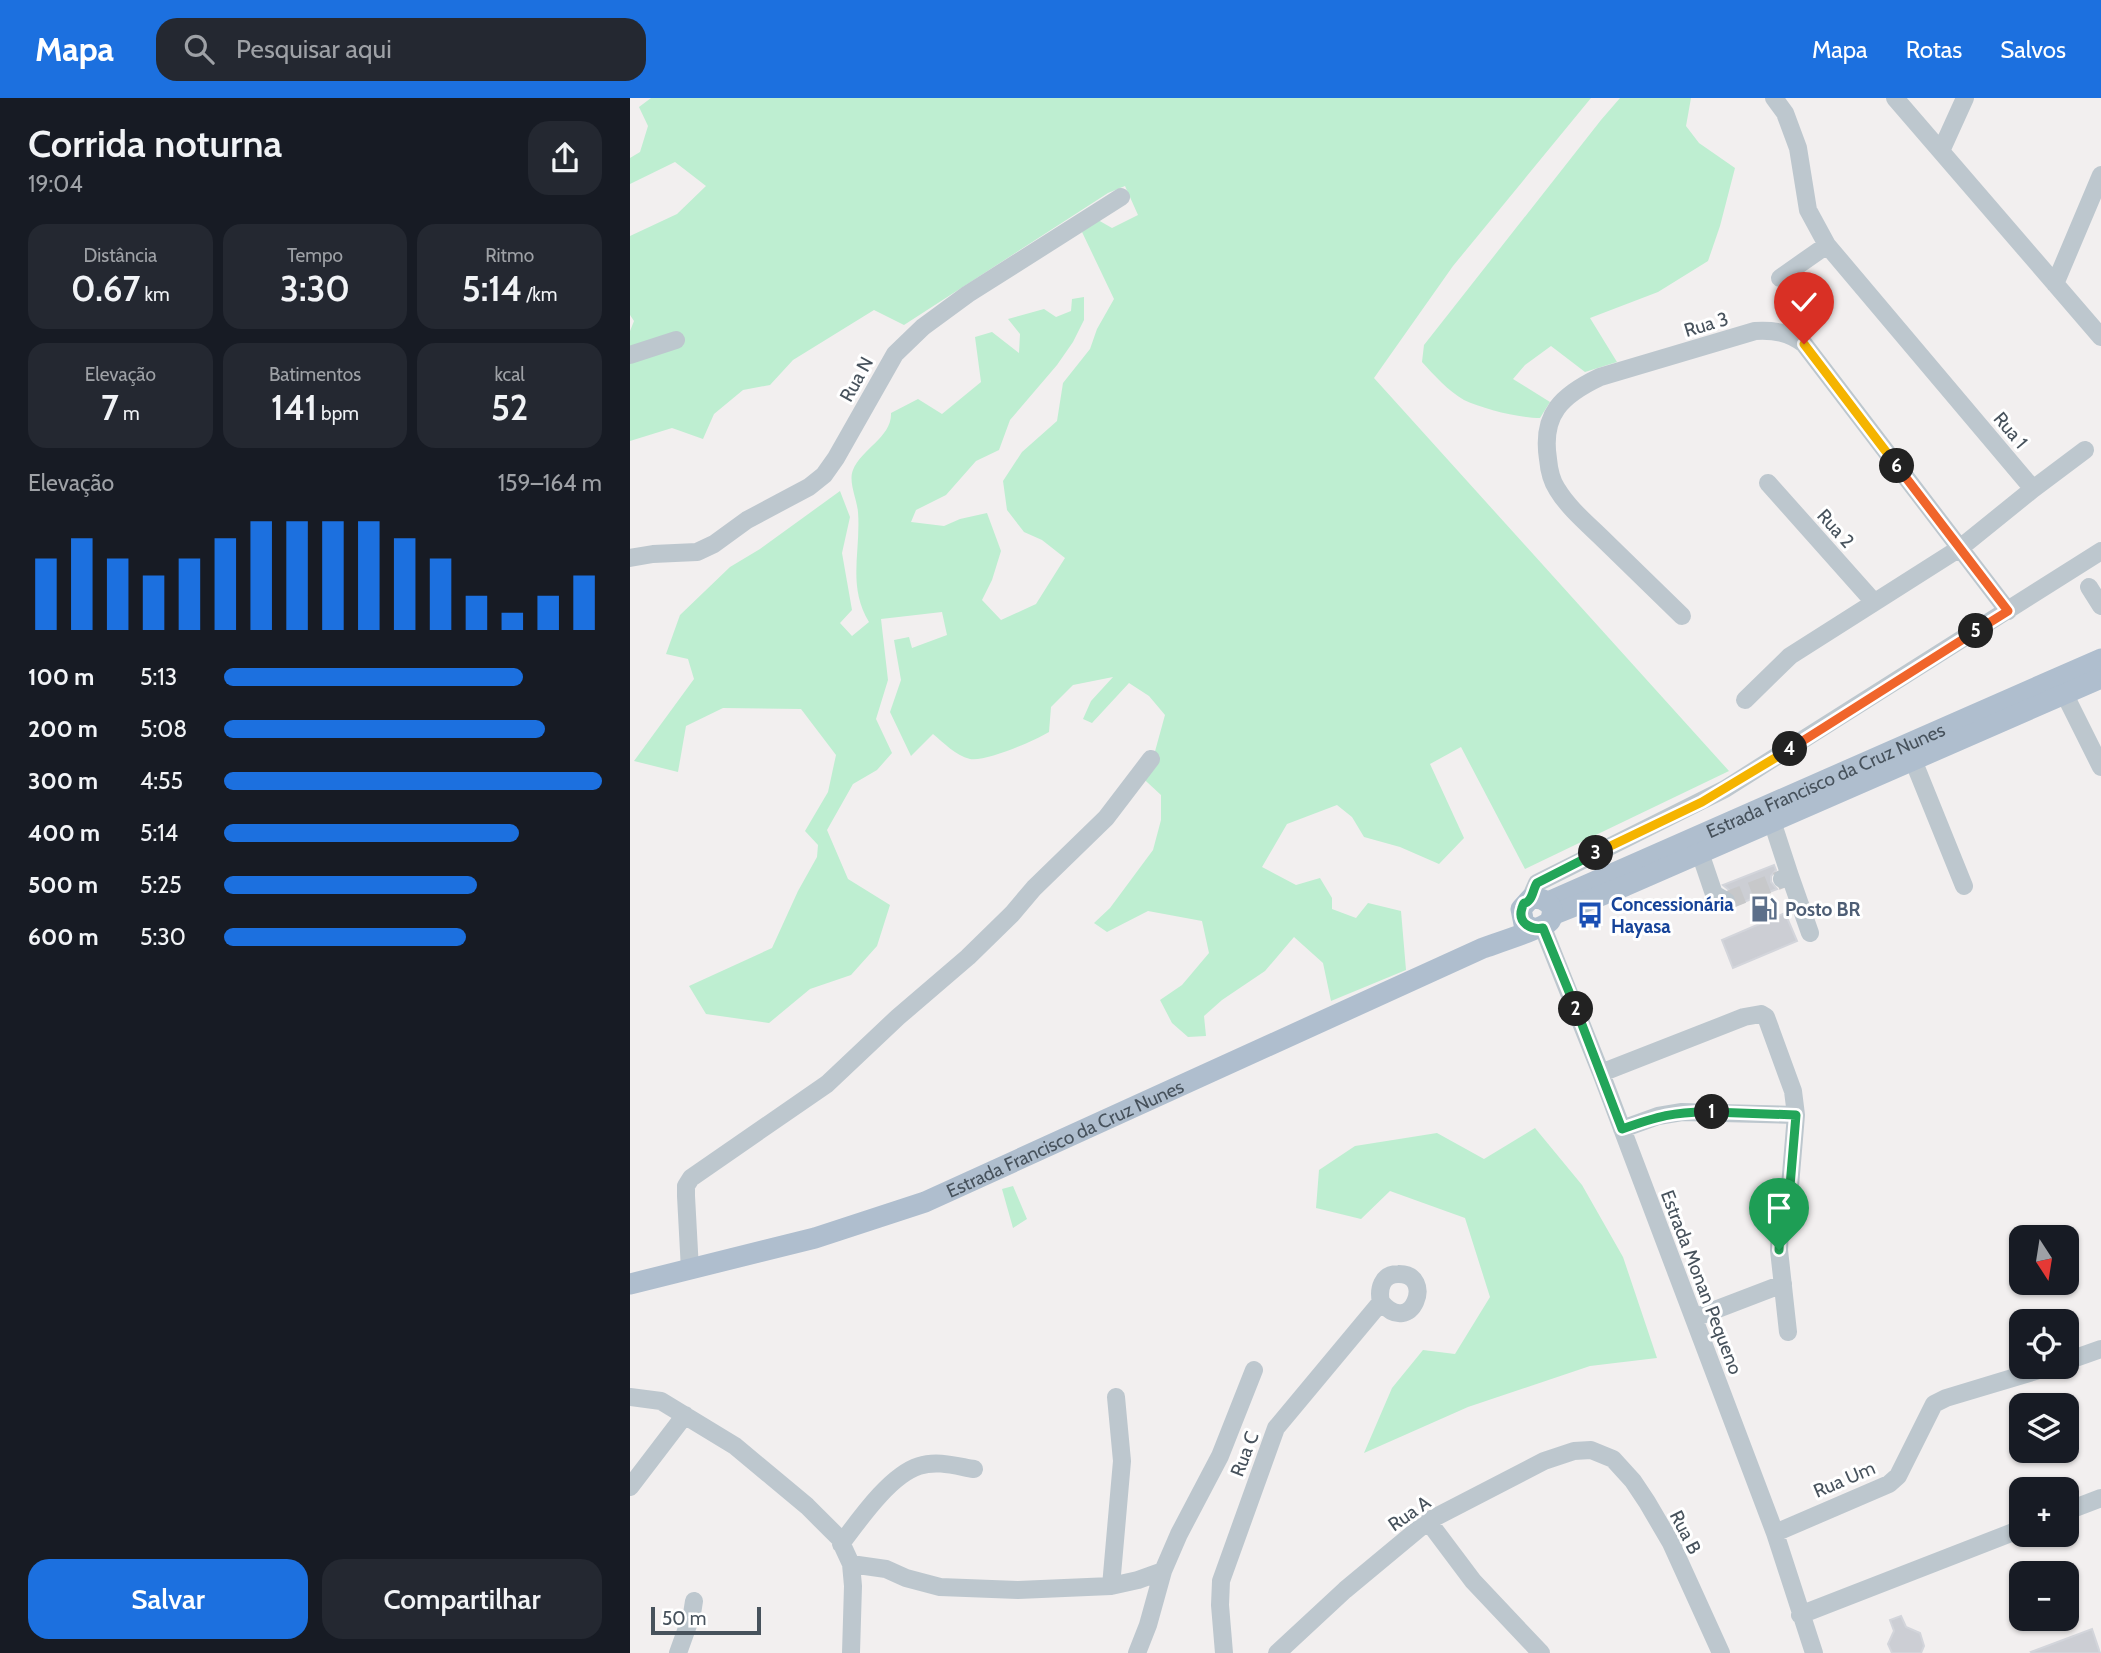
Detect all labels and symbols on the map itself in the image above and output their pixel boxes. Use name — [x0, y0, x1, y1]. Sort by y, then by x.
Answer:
pin — [1774, 272, 1834, 344]
street label: Rua 3 — [1681, 307, 1731, 342]
street label: Rua N — [835, 353, 878, 406]
street label: Rua 1 — [1989, 407, 2033, 453]
pin: 6 — [1880, 448, 1914, 484]
street label: Rua 2 — [1812, 504, 1859, 553]
pin: 5 — [1958, 614, 1994, 648]
street label: Estrada Francisco da Cruz Nunes — [1703, 718, 1949, 843]
pin: 4 — [1772, 732, 1808, 766]
pin: 3 — [1578, 836, 1614, 870]
place label: Concessionária Hayasa — [1611, 893, 1734, 938]
fuel station icon: Posto BR — [1749, 894, 1779, 924]
place label: Posto BR — [1785, 898, 1860, 921]
bus stop icon: Concessionária Hayasa — [1575, 900, 1605, 930]
pin: 2 — [1558, 992, 1594, 1026]
street label: Estrada Francisco da Cruz Nunes — [943, 1075, 1187, 1203]
pin: 1 — [1694, 1094, 1730, 1130]
pin — [1749, 1178, 1809, 1250]
street label: Estrada Monan Pequeno — [1656, 1187, 1747, 1378]
north arrow — [2009, 1225, 2079, 1295]
street label: Rua C — [1225, 1428, 1264, 1480]
street label: Rua Um — [1810, 1456, 1878, 1503]
street label: Rua A — [1384, 1491, 1435, 1536]
street label: Rua B — [1665, 1507, 1706, 1558]
scale bar — [651, 1604, 761, 1636]

